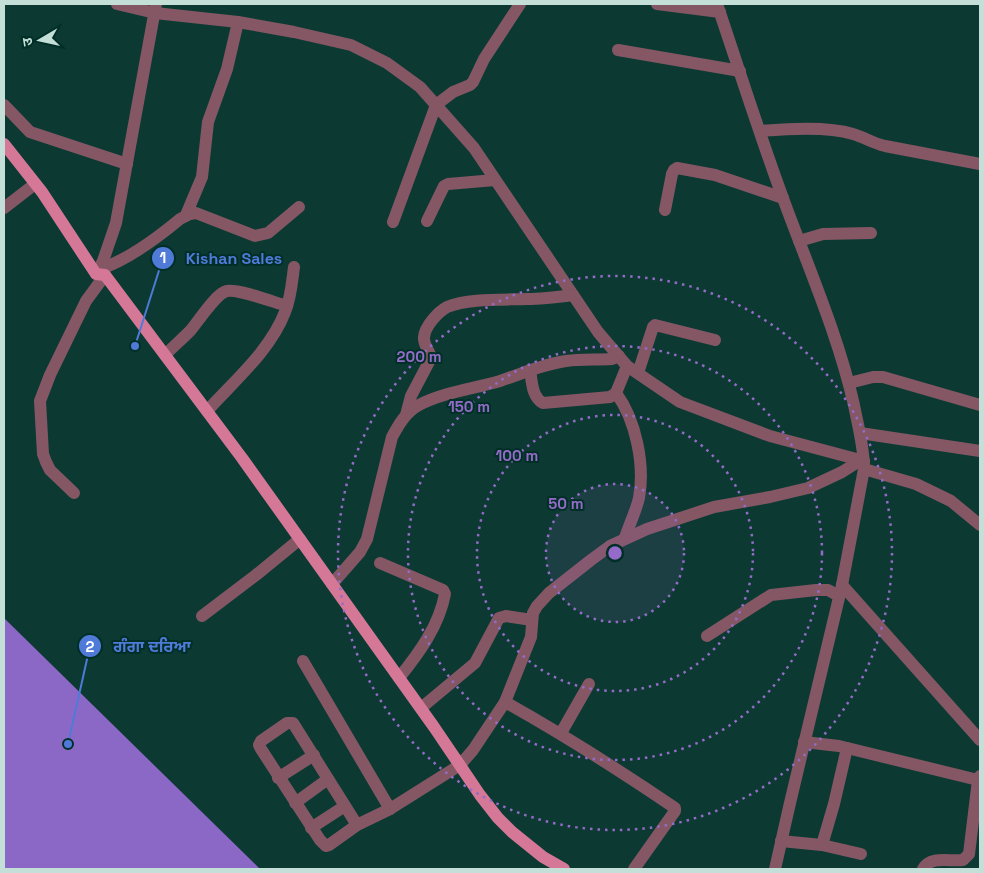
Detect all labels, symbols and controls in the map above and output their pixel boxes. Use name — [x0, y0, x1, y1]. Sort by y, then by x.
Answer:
north arrow — [15, 15, 65, 65]
text: उ — [18, 36, 37, 47]
callout: Kishan Sales — [151, 243, 292, 274]
text: 1 — [160, 248, 166, 267]
text: Kishan Sales — [186, 248, 282, 269]
text: 200 m — [397, 347, 441, 366]
text: 150 m — [448, 397, 490, 416]
text: 100 m — [496, 446, 538, 465]
text: 50 m — [548, 494, 584, 513]
centre of rings — [606, 544, 624, 562]
callout: ਗੰਗਾ ਦਰਿਆ — [78, 631, 200, 662]
text: ਗੰਗਾ ਦਰਿਆ — [112, 636, 191, 657]
text: 2 — [86, 637, 95, 656]

